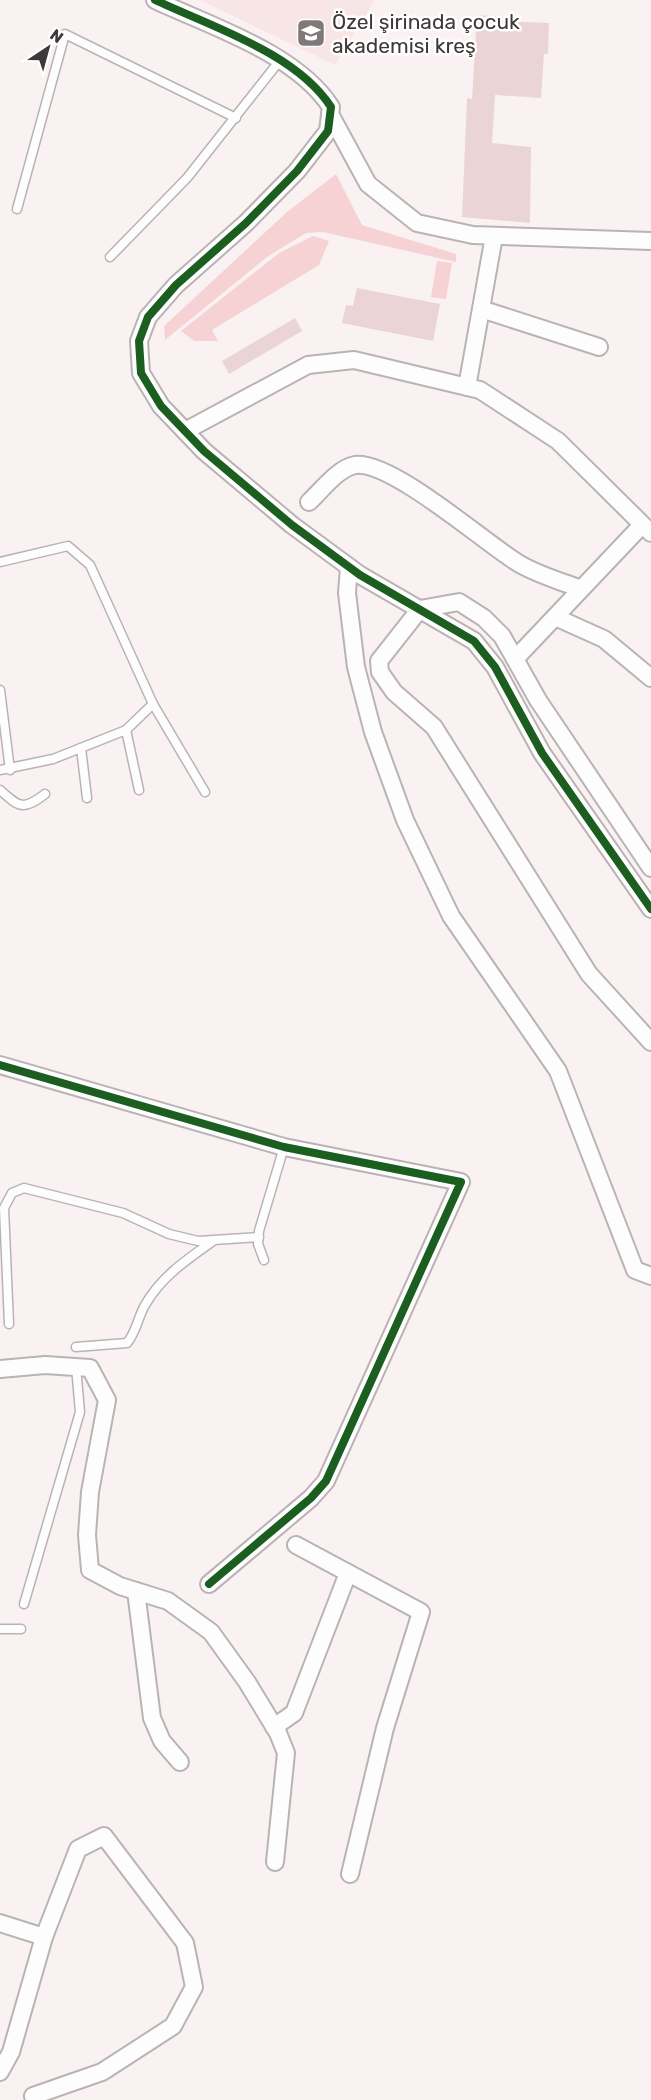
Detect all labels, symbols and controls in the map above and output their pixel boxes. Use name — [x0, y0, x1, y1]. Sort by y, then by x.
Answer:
place label: Özel şirinada çocuk akademisi kreş — [332, 9, 520, 58]
school or university icon: Özel şirinada çocuk akademisi kreş — [295, 17, 327, 49]
north arrow — [18, 18, 78, 78]
text: N — [46, 25, 67, 47]

